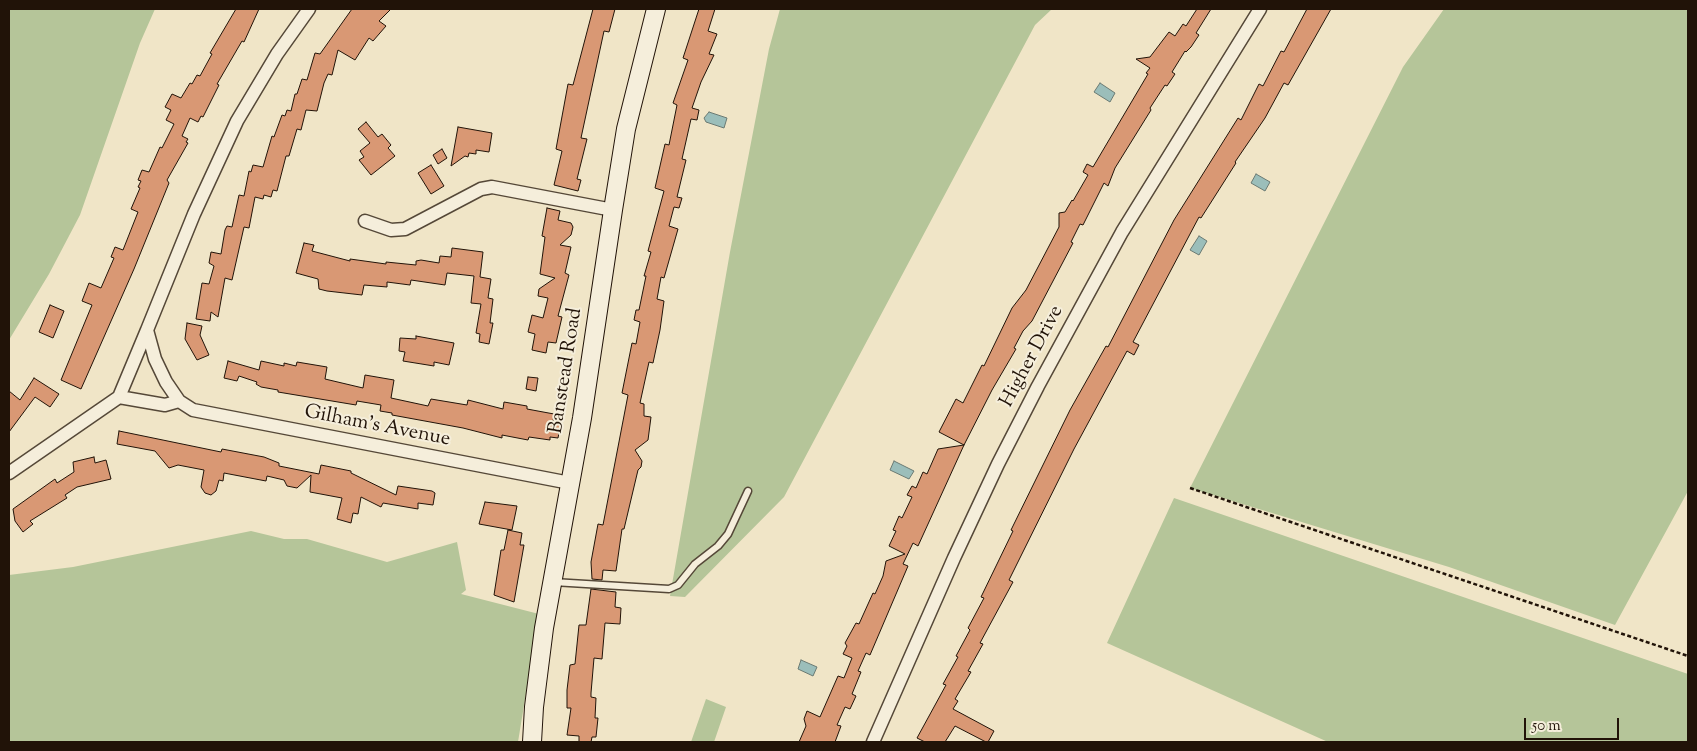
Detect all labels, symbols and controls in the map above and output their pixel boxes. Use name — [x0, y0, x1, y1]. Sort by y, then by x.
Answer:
street label: Higher Drive — [996, 302, 1070, 412]
street label: Banstead Road — [545, 306, 589, 436]
street label: Gilham's Avenue — [302, 401, 452, 453]
scale bar — [1527, 708, 1622, 740]
text: 50 m — [1532, 716, 1561, 737]

